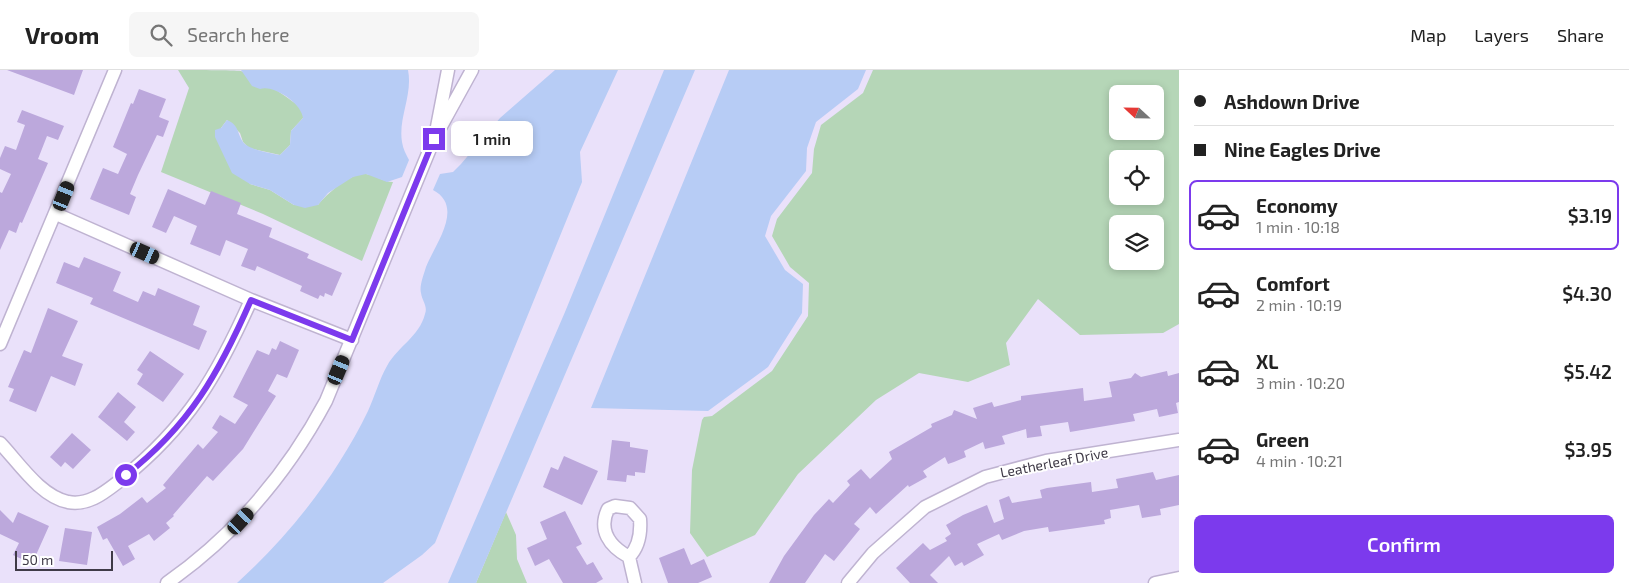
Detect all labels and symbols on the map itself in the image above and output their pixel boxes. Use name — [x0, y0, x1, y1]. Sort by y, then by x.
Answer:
north arrow — [1109, 85, 1164, 140]
callout: 1 min — [452, 122, 534, 156]
route end — [423, 128, 445, 150]
car — [51, 179, 76, 213]
car — [128, 240, 161, 266]
car — [326, 353, 351, 387]
street label: Leatherleaf Drive — [999, 443, 1109, 481]
route start — [115, 464, 137, 486]
car — [225, 505, 256, 537]
scale bar — [15, 548, 112, 571]

